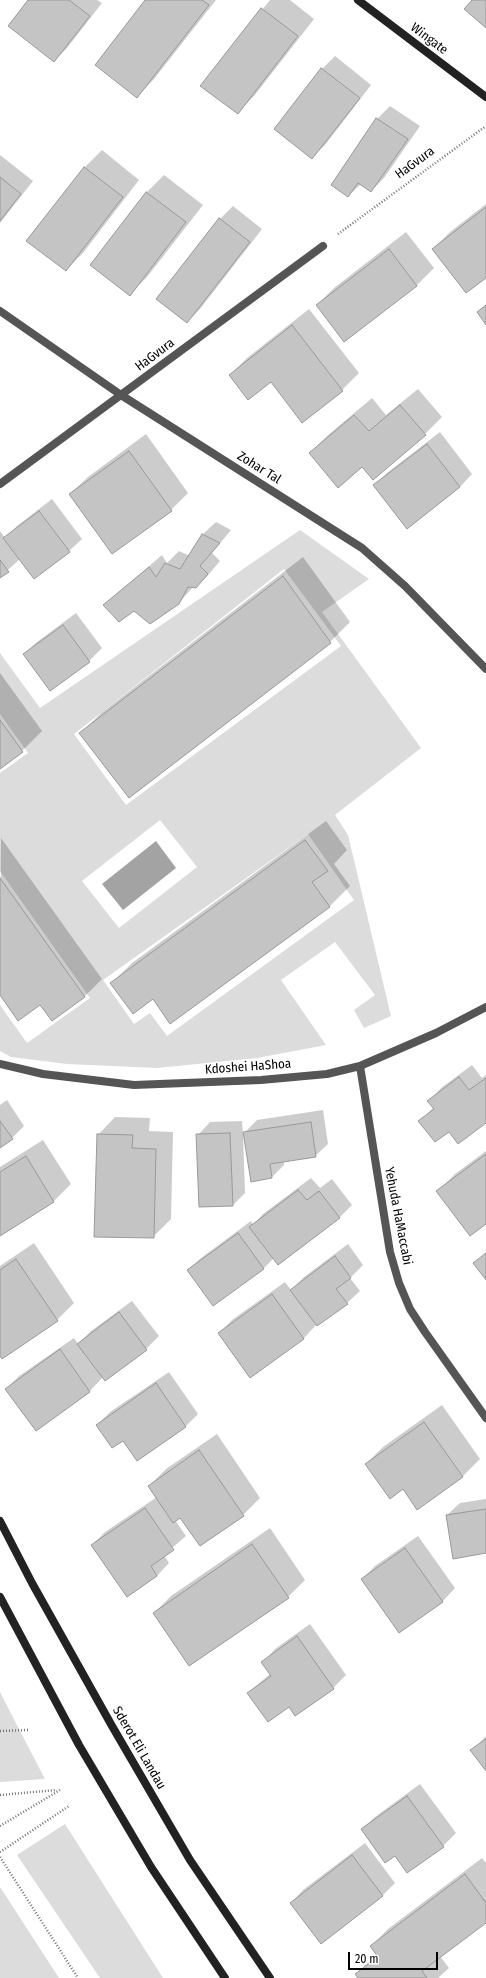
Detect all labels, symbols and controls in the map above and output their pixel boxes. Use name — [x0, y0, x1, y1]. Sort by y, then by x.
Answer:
street label: Wingate — [407, 20, 451, 58]
street label: HaGvura — [392, 144, 438, 182]
street label: HaGvura — [132, 335, 178, 375]
street label: Zohar Tal — [234, 449, 284, 487]
street label: Kdoshei HaShoa — [204, 1056, 292, 1078]
street label: Yehuda HaMaccabi — [381, 1166, 415, 1266]
street label: Sderot Eli Landau — [109, 1704, 169, 1792]
scale bar — [350, 1944, 440, 1970]
text: 20 m — [355, 1952, 379, 1966]

